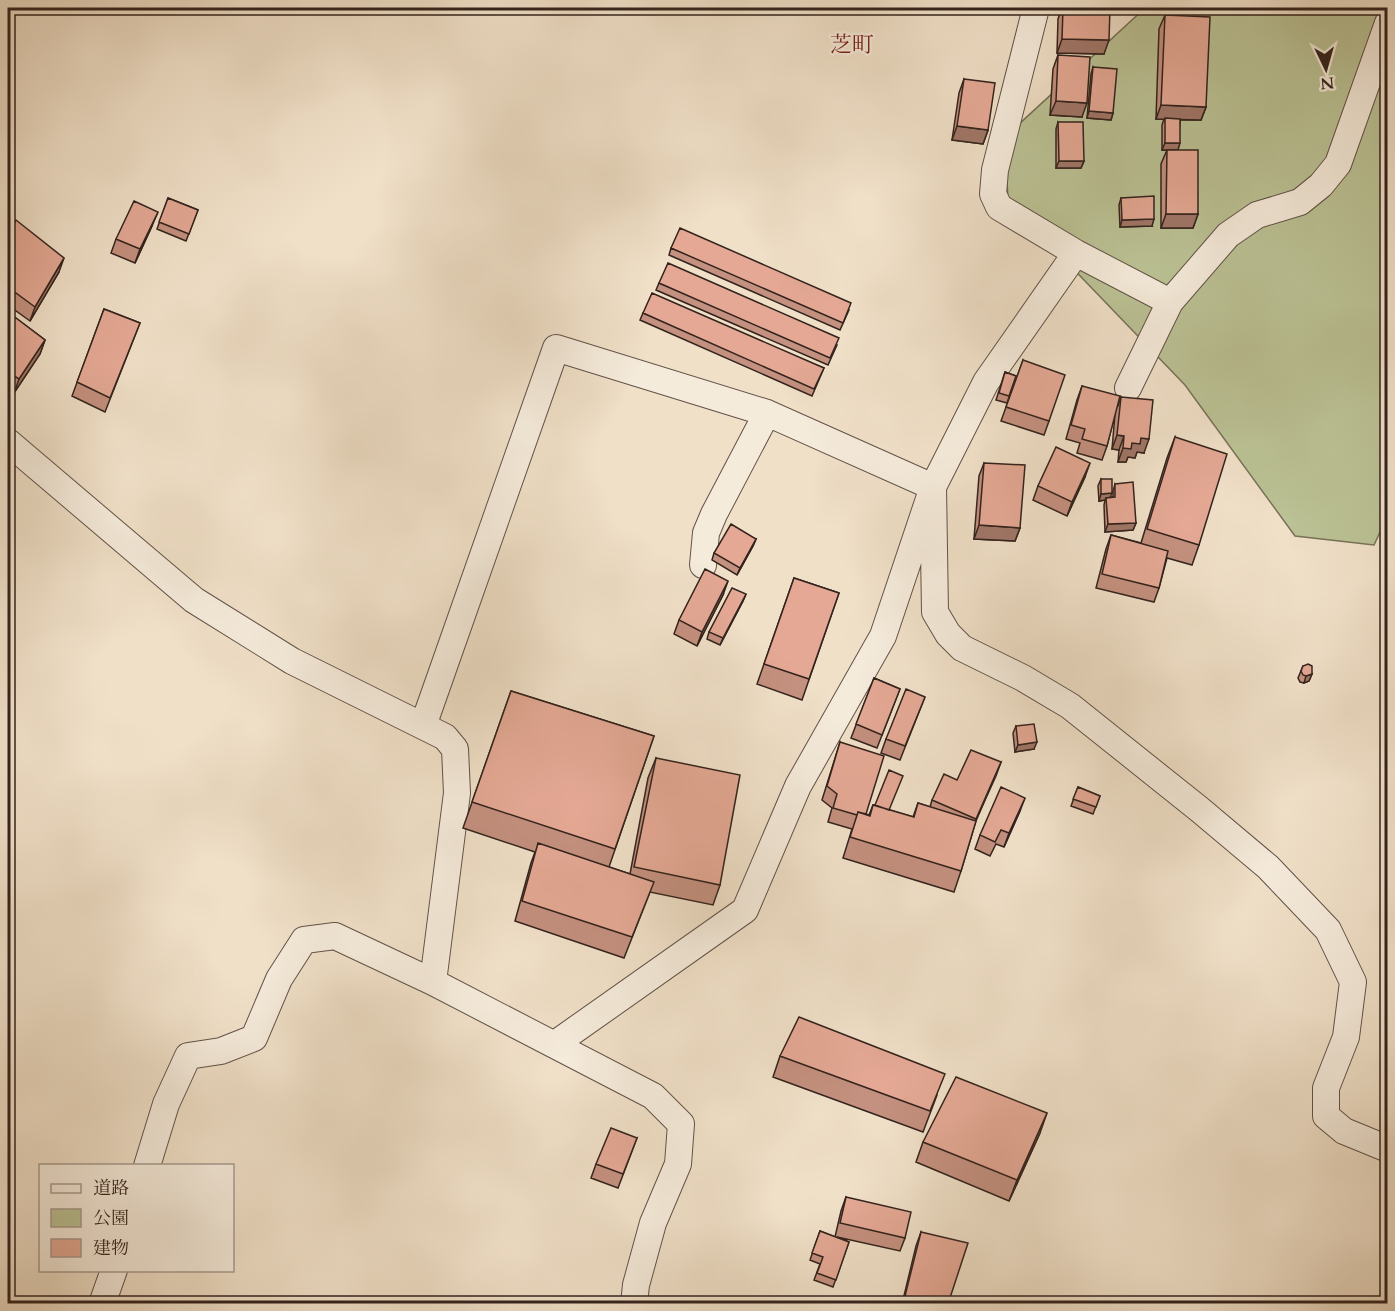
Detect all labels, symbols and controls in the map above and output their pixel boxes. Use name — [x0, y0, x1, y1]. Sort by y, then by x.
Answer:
district label: 芝町 — [830, 30, 874, 60]
north arrow — [1296, 39, 1356, 99]
text: N — [1319, 71, 1335, 95]
legend — [39, 1164, 234, 1272]
text: 道路 — [93, 1176, 129, 1201]
text: 公園 — [93, 1206, 129, 1231]
text: 建物 — [93, 1236, 129, 1261]

